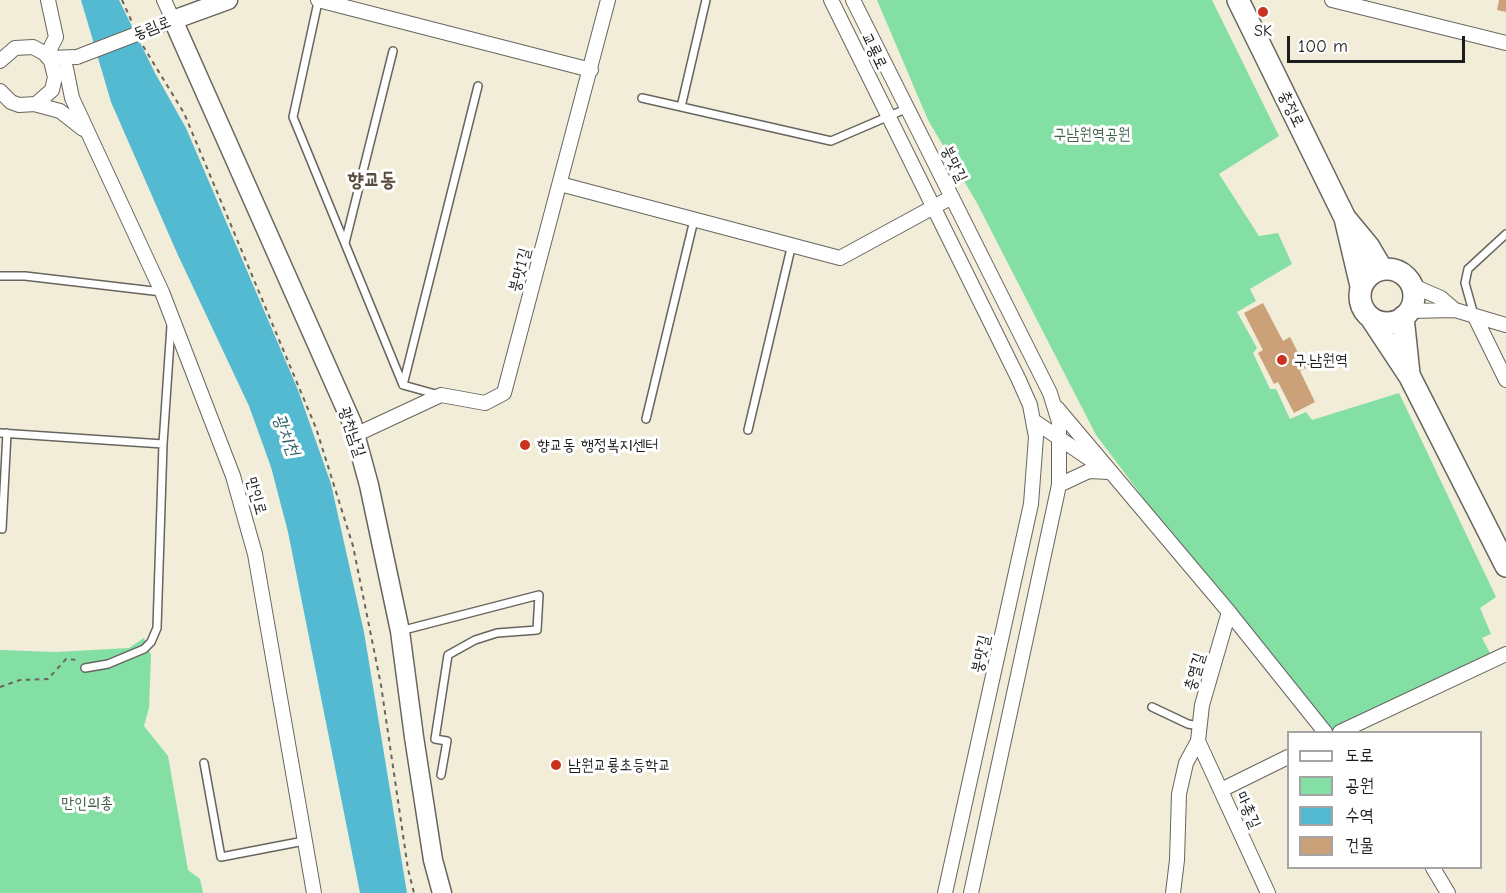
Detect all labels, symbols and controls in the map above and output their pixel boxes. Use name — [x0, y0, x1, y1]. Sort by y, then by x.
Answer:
marker: SK — [1256, 5, 1270, 19]
street label: 동림로 — [131, 12, 173, 44]
place label: SK — [1254, 21, 1272, 41]
scale bar — [1290, 24, 1468, 62]
street label: 교룡로 — [857, 29, 891, 73]
text: 100 m — [1298, 36, 1348, 57]
street label: 충정로 — [1274, 87, 1308, 131]
park label: 구남원역공원 — [1053, 124, 1131, 144]
street label: 붕맛길 — [937, 142, 971, 186]
district label: 향교동 — [348, 168, 396, 192]
street label: 붕맛1길 — [505, 246, 535, 294]
place label: 구.남원역 — [1294, 350, 1348, 370]
marker: 구.남원역 — [1275, 353, 1289, 367]
street label: 광천남길 — [335, 405, 369, 459]
water label: 광치천 — [268, 411, 304, 459]
place label: 향교동 행정복지센터 — [537, 435, 658, 455]
marker: 향교동 행정복지센터 — [518, 438, 532, 452]
street label: 만인로 — [241, 475, 271, 517]
street label: 붕맛길 — [968, 633, 994, 675]
street label: 충열길 — [1180, 651, 1210, 693]
legend — [1287, 731, 1482, 869]
text: 도로 — [1345, 745, 1374, 766]
place label: 남원교룡초등학교 — [568, 755, 671, 775]
marker: 남원교룡초등학교 — [549, 758, 563, 772]
text: 공원 — [1345, 775, 1374, 796]
street label: 마총길 — [1231, 788, 1265, 832]
park label: 만인의총 — [61, 793, 113, 813]
text: 수역 — [1345, 805, 1374, 826]
text: 건물 — [1345, 835, 1374, 856]

